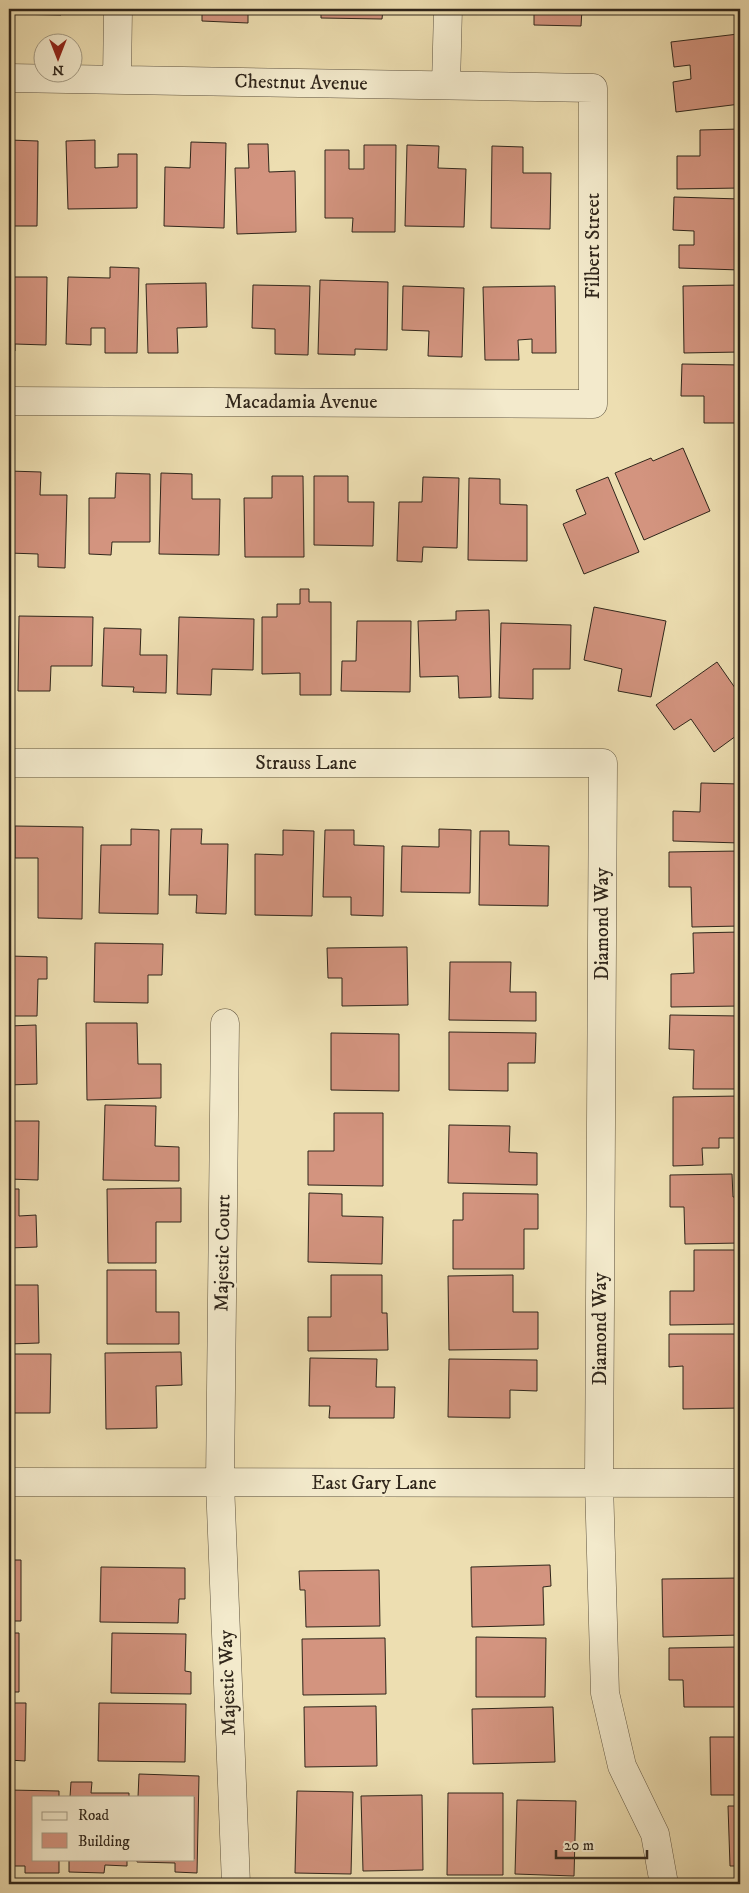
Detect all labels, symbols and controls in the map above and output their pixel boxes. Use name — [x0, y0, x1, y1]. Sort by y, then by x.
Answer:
north arrow — [32, 32, 82, 82]
text: N — [52, 61, 64, 79]
street label: Chestnut Avenue — [234, 69, 368, 97]
street label: Filbert Street — [581, 193, 606, 299]
street label: Macadamia Avenue — [225, 390, 378, 415]
street label: Strauss Lane — [255, 751, 357, 776]
street label: Diamond Way — [590, 867, 615, 980]
street label: Majestic Court — [209, 1194, 237, 1312]
street label: Diamond Way — [588, 1272, 613, 1385]
street label: East Gary Lane — [311, 1471, 437, 1496]
street label: Majestic Way — [214, 1629, 242, 1736]
legend — [32, 1796, 195, 1860]
text: Road — [78, 1806, 110, 1825]
scale bar — [556, 1828, 648, 1860]
text: Building — [78, 1832, 130, 1851]
text: 20 m — [564, 1836, 594, 1855]

